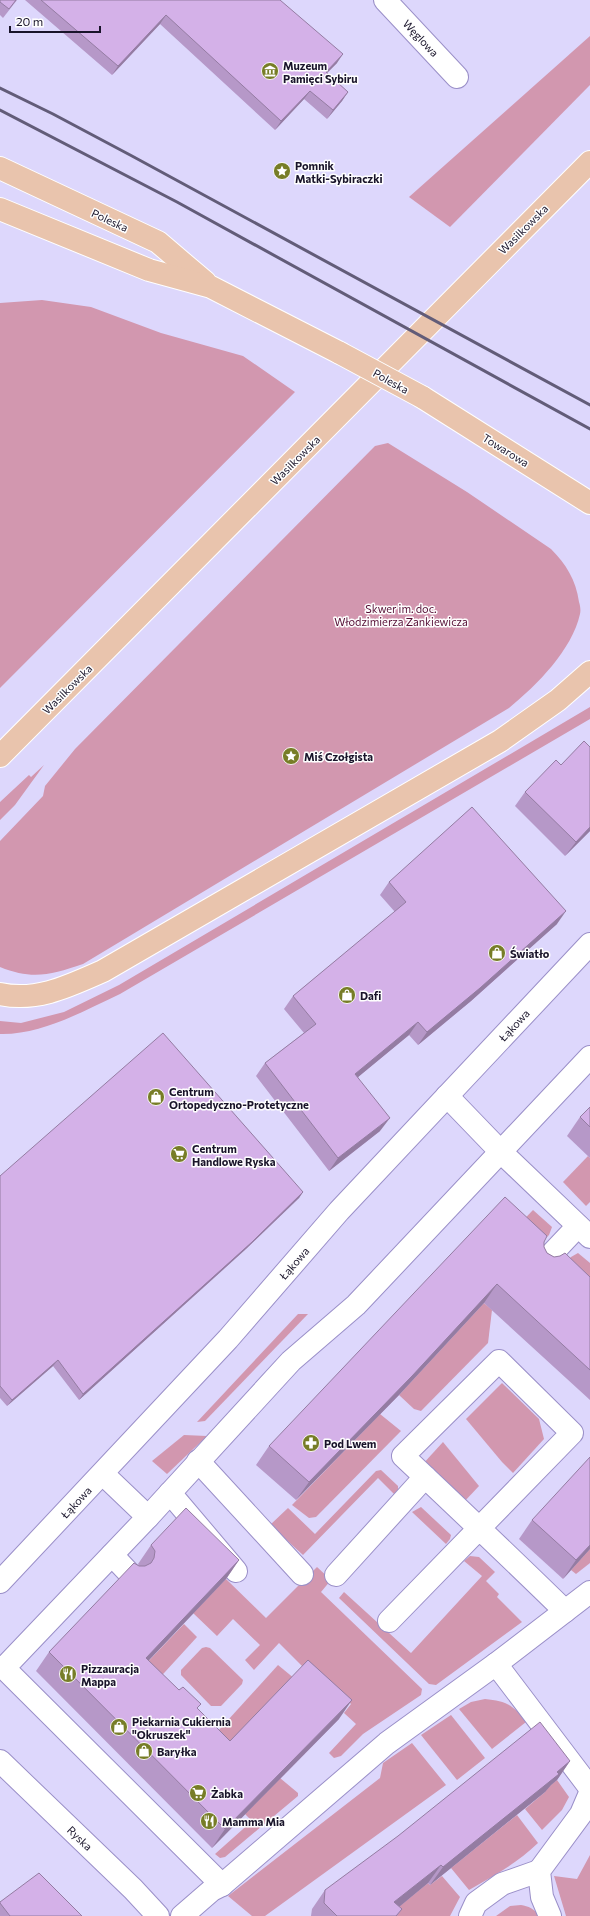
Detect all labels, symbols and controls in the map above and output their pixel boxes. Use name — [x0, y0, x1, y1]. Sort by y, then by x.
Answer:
scale bar — [10, 8, 100, 34]
text: 20 m — [16, 14, 43, 28]
street label: Węglowa — [401, 17, 441, 59]
place label: Muzeum Pamięci Sybiru — [283, 59, 358, 85]
museum icon: Muzeum Pamięci Sybiru — [260, 61, 280, 81]
place label: Pomnik Matki-Sybiraczki — [295, 159, 383, 185]
place icon: Pomnik Matki-Sybiraczki — [272, 161, 292, 181]
street label: Wasilkowska — [496, 202, 550, 256]
street label: Poleska — [90, 206, 130, 234]
street label: Poleska — [371, 366, 411, 396]
street label: Towarowa — [480, 431, 532, 469]
street label: Wasilkowska — [268, 433, 322, 487]
park label: Skwer im. doc. Włodzimierza Zankiewicza — [334, 602, 468, 628]
street label: Wasilkowska — [40, 662, 94, 716]
place icon: Miś Czołgista — [281, 746, 301, 766]
place label: Miś Czołgista — [304, 750, 373, 763]
shop icon: Światło — [487, 943, 507, 963]
place label: Światło — [510, 946, 550, 960]
shop icon: Dafi — [337, 985, 357, 1005]
place label: Dafi — [360, 989, 382, 1002]
street label: Łąkowa — [495, 1006, 532, 1044]
place label: Centrum Ortopedyczno-Protetyczne — [169, 1085, 309, 1111]
shop icon: Centrum Ortopedyczno-Protetyczne — [146, 1087, 166, 1107]
place label: Centrum Handlowe Ryska — [192, 1142, 276, 1168]
supermarket icon: Centrum Handlowe Ryska — [169, 1144, 189, 1164]
street label: Łąkowa — [276, 1244, 312, 1283]
pharmacy icon: Pod Lwem — [301, 1433, 321, 1453]
place label: Pod Lwem — [324, 1437, 377, 1450]
street label: Łąkowa — [57, 1483, 94, 1521]
place label: Pizzauracja Mappa — [81, 1662, 139, 1688]
restaurant icon: Pizzauracja Mappa — [58, 1664, 78, 1684]
place label: Piekarnia Cukiernia "Okruszek" — [132, 1715, 231, 1741]
shop icon: Piekarnia Cukiernia "Okruszek" — [109, 1717, 129, 1737]
shop icon: Baryłka — [134, 1741, 154, 1761]
place label: Baryłka — [157, 1745, 197, 1758]
supermarket icon: Żabka — [188, 1783, 208, 1803]
place label: Żabka — [211, 1787, 243, 1800]
restaurant icon: Mamma Mia — [199, 1811, 219, 1831]
place label: Mamma Mia — [222, 1815, 285, 1828]
street label: Ryska — [65, 1823, 95, 1853]

